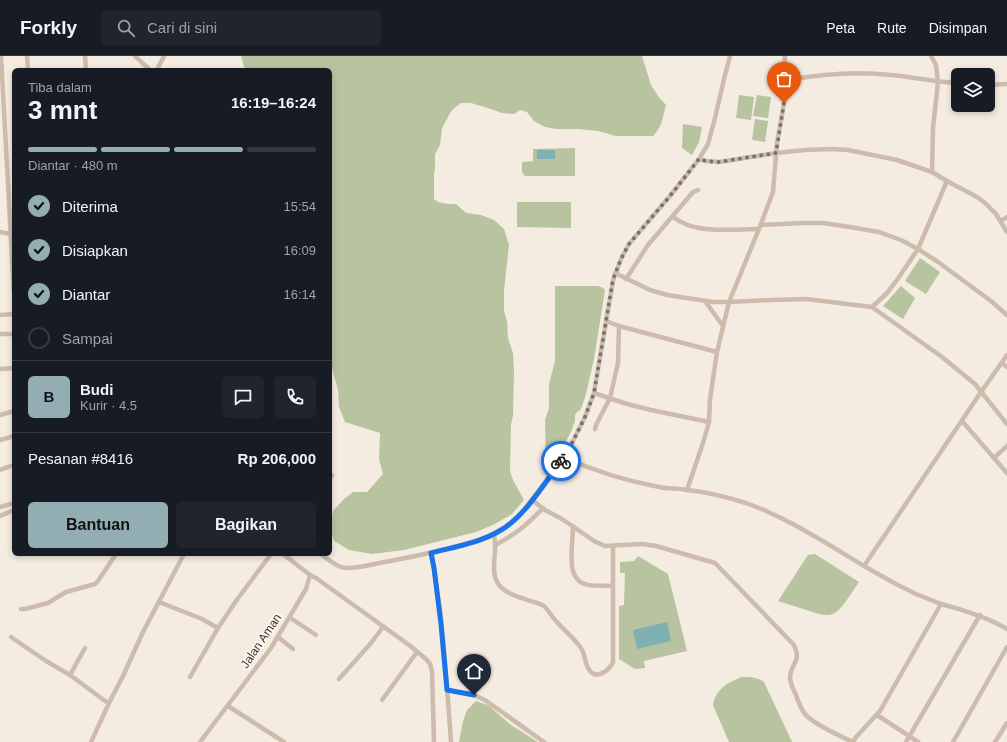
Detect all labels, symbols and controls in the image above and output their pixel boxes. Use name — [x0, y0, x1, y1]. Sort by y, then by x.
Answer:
search box — [101, 10, 381, 46]
text: Forkly — [20, 17, 77, 38]
icon: search — [115, 17, 137, 39]
text: Cari di sini — [147, 19, 217, 36]
text: Peta — [826, 20, 855, 36]
text: Rute — [877, 20, 907, 36]
text: Disimpan — [929, 20, 987, 36]
pin — [767, 62, 801, 103]
icon: bag — [773, 68, 795, 90]
map controls — [951, 68, 995, 112]
button: layers — [951, 68, 995, 112]
text: Tiba dalam — [28, 80, 92, 95]
text: 16:19–16:24 — [231, 94, 316, 111]
text: 3 mnt — [28, 95, 97, 125]
text: Diantar · 480 m — [28, 158, 118, 173]
icon: check — [28, 195, 50, 217]
text: Diterima — [62, 198, 118, 215]
text: 15:54 — [283, 199, 316, 214]
icon: check — [28, 239, 50, 261]
text: Disiapkan — [62, 242, 128, 259]
text: 16:09 — [283, 243, 316, 258]
icon: check — [28, 283, 50, 305]
text: Diantar — [62, 286, 110, 303]
text: 16:14 — [283, 287, 316, 302]
text: Sampai — [62, 330, 113, 347]
button: chat — [222, 376, 264, 418]
button: phone — [274, 376, 316, 418]
text: Budi — [80, 381, 113, 398]
text: B — [44, 388, 54, 405]
text: Kurir · 4.5 — [80, 398, 137, 413]
courier — [541, 441, 581, 481]
text: Pesanan #8416 — [28, 450, 133, 467]
text: Rp 206,000 — [238, 450, 316, 467]
icon: bike — [550, 450, 572, 472]
button: Bantuan — [28, 502, 168, 548]
button: Bagikan — [176, 502, 316, 548]
street label: Jalan Aman — [238, 611, 284, 671]
pin — [457, 654, 491, 695]
icon: home — [463, 660, 485, 682]

